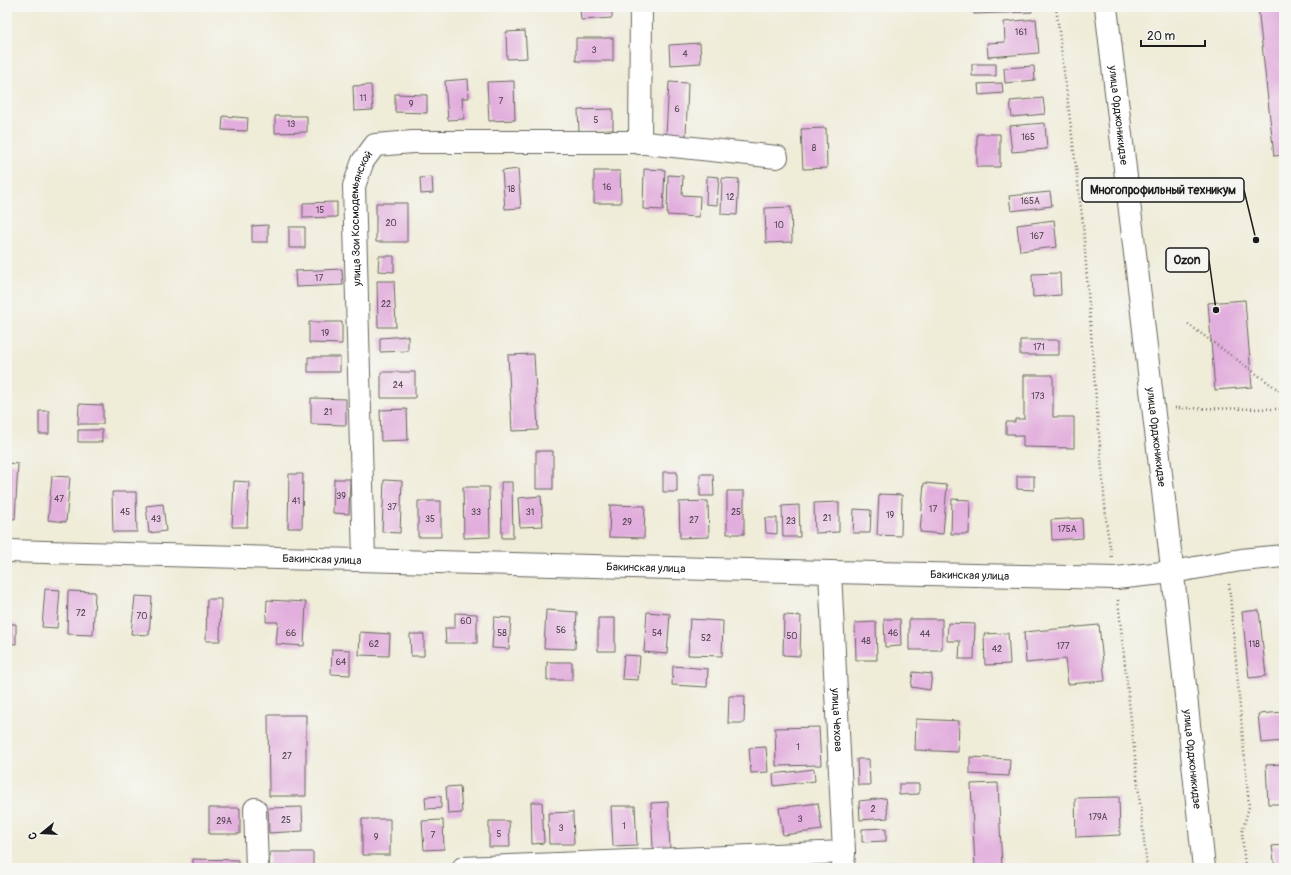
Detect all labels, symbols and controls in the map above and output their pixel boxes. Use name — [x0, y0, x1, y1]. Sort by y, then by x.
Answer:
scale bar — [1141, 22, 1205, 48]
house number: 161 — [1015, 27, 1027, 38]
text: 20 m — [1147, 29, 1176, 44]
house number: 3 — [591, 45, 597, 56]
house number: 4 — [682, 49, 688, 60]
street label: улица Орджоникидзе — [1106, 64, 1131, 166]
house number: 11 — [359, 93, 367, 104]
house number: 7 — [499, 96, 504, 107]
house number: 9 — [409, 99, 414, 110]
house number: 6 — [674, 104, 680, 115]
house number: 5 — [594, 115, 599, 126]
house number: 13 — [287, 119, 295, 130]
house number: 165 — [1021, 132, 1035, 143]
house number: 8 — [812, 143, 817, 154]
street label: улица Зои Космодемьянской — [348, 148, 375, 287]
callout: Многопрофильный техникум — [1082, 178, 1244, 202]
house number: 16 — [603, 182, 611, 193]
text: Многопрофильный техникум — [1090, 183, 1236, 198]
house number: 18 — [507, 184, 515, 195]
house number: 12 — [726, 192, 734, 203]
house number: 165А — [1020, 196, 1040, 207]
house number: 15 — [316, 205, 324, 216]
house number: 20 — [385, 218, 397, 229]
house number: 10 — [774, 220, 784, 231]
house number: 167 — [1030, 231, 1044, 242]
callout: Ozon — [1166, 248, 1209, 272]
text: Ozon — [1174, 253, 1201, 268]
house number: 17 — [315, 273, 323, 284]
house number: 22 — [381, 299, 391, 310]
house number: 19 — [321, 328, 329, 339]
house number: 171 — [1033, 342, 1045, 353]
house number: 24 — [393, 380, 404, 391]
street label: улица Орджоникидзе — [1144, 386, 1169, 488]
house number: 173 — [1031, 391, 1045, 402]
house number: 21 — [324, 407, 332, 418]
house number: 39 — [336, 491, 346, 502]
house number: 47 — [54, 494, 64, 505]
house number: 41 — [292, 496, 300, 507]
house number: 37 — [387, 502, 397, 513]
house number: 17 — [929, 504, 937, 515]
house number: 45 — [120, 507, 130, 518]
house number: 33 — [471, 507, 481, 518]
house number: 31 — [526, 507, 534, 518]
house number: 25 — [731, 507, 741, 518]
house number: 19 — [886, 510, 894, 521]
house number: 21 — [823, 513, 831, 524]
house number: 43 — [151, 514, 161, 525]
house number: 35 — [425, 514, 435, 525]
house number: 27 — [689, 515, 699, 526]
house number: 23 — [786, 516, 796, 527]
house number: 29 — [622, 517, 632, 528]
house number: 175А — [1058, 524, 1077, 535]
street label: Бакинская улица — [282, 552, 362, 567]
street label: Бакинская улица — [606, 560, 686, 575]
street label: Бакинская улица — [930, 568, 1009, 583]
house number: 72 — [76, 608, 86, 619]
house number: 70 — [137, 611, 147, 622]
house number: 60 — [460, 616, 472, 627]
house number: 56 — [556, 625, 566, 636]
house number: 66 — [286, 628, 296, 639]
house number: 58 — [497, 628, 507, 639]
house number: 54 — [652, 628, 663, 639]
house number: 46 — [888, 628, 898, 639]
house number: 44 — [920, 629, 931, 640]
house number: 50 — [786, 631, 798, 642]
house number: 52 — [701, 633, 711, 644]
house number: 48 — [861, 636, 871, 647]
house number: 62 — [369, 639, 379, 650]
house number: 118 — [1248, 639, 1260, 650]
house number: 177 — [1056, 641, 1070, 652]
house number: 42 — [992, 644, 1002, 655]
house number: 64 — [336, 657, 347, 668]
street label: улица Чехова — [829, 687, 845, 752]
street label: улица Орджоникидзе — [1180, 708, 1204, 810]
house number: 1 — [796, 742, 800, 753]
house number: 27 — [282, 751, 292, 762]
house number: 2 — [870, 804, 876, 815]
house number: 179А — [1089, 812, 1108, 823]
north arrow — [22, 813, 62, 853]
house number: 3 — [797, 814, 803, 825]
house number: 25 — [281, 815, 291, 826]
house number: 29А — [216, 816, 232, 827]
house number: 1 — [622, 821, 626, 832]
house number: 3 — [558, 823, 564, 834]
house number: 5 — [497, 829, 502, 840]
house number: 7 — [431, 830, 436, 841]
text: С — [26, 831, 40, 841]
house number: 9 — [374, 832, 379, 843]

